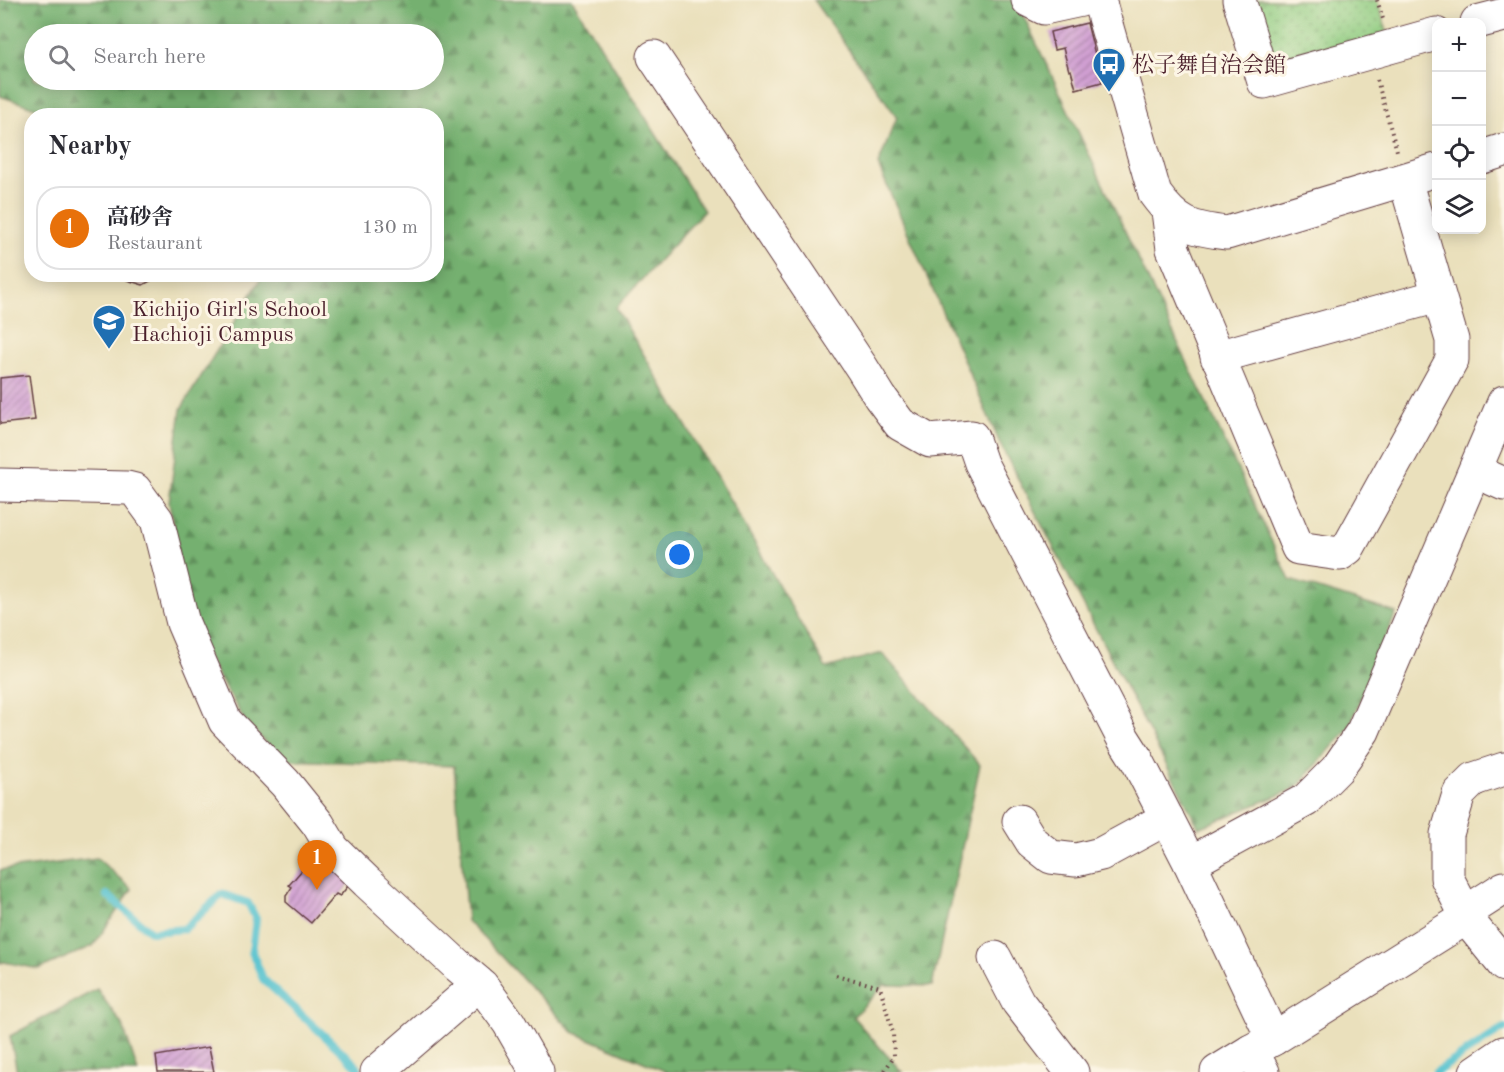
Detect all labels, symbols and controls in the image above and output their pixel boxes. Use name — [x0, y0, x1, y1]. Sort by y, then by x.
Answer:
map controls — [1432, 18, 1486, 234]
button: + — [1432, 18, 1486, 72]
search box — [24, 24, 444, 90]
icon: search — [45, 41, 78, 74]
text: Search here — [93, 46, 206, 68]
bus stop icon: 松子舞自治会館 — [1091, 46, 1127, 93]
place label: 松子舞自治会館 — [1132, 53, 1286, 77]
button: − — [1432, 72, 1486, 126]
button: locate — [1432, 126, 1486, 180]
text: Nearby — [48, 134, 132, 160]
button: layers — [1432, 180, 1486, 234]
text: 高砂舎 — [107, 207, 173, 229]
text: 1 — [64, 218, 75, 238]
text: 130 m — [362, 218, 418, 238]
text: Restaurant — [107, 234, 203, 254]
place label: Kichijo Girl's School Hachioji Campus — [132, 299, 327, 346]
school or university icon: Kichijo Girl's School Hachioji Campus — [91, 303, 127, 350]
your location — [665, 540, 694, 569]
pin: 1 — [298, 840, 336, 890]

